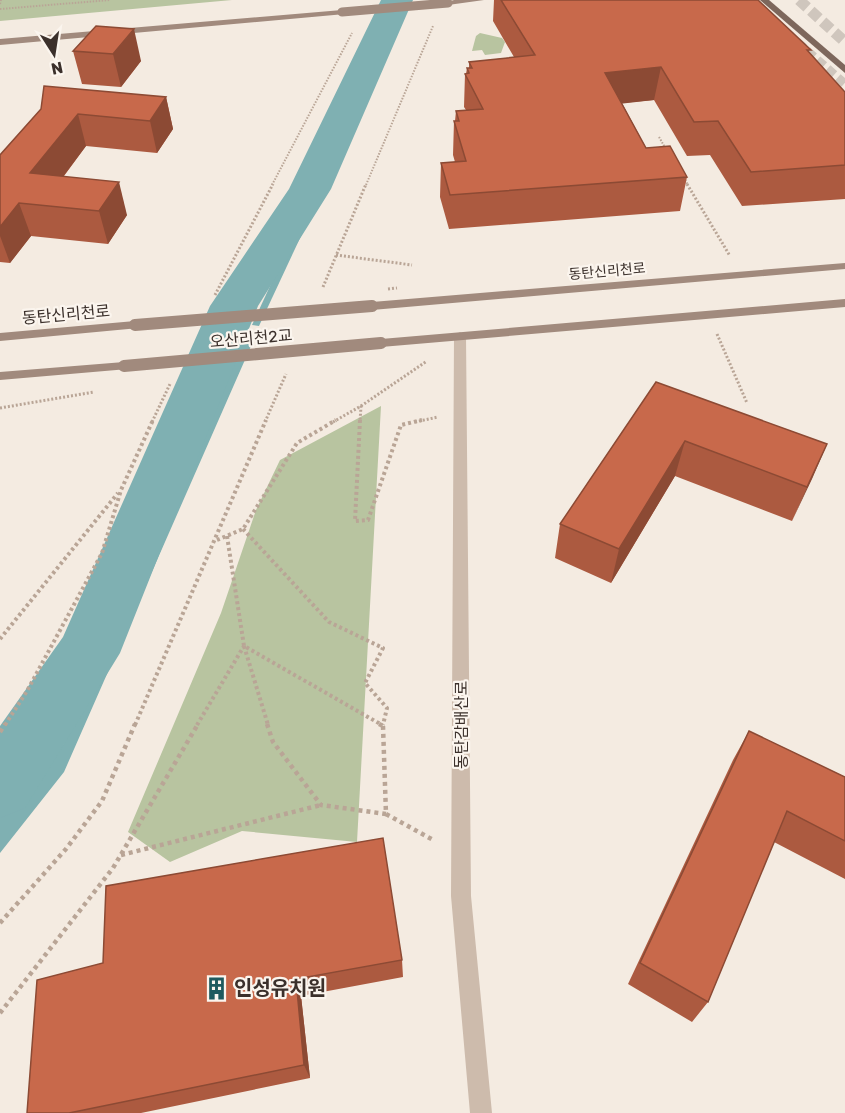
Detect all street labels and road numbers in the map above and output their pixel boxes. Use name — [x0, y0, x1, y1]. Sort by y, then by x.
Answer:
street label: 동탄신리천로 — [568, 260, 646, 283]
street label: 동탄신리천로 — [21, 301, 111, 328]
street label: 오산리천2교 — [209, 325, 293, 352]
street label: 동탄감배산로 — [452, 681, 471, 769]

